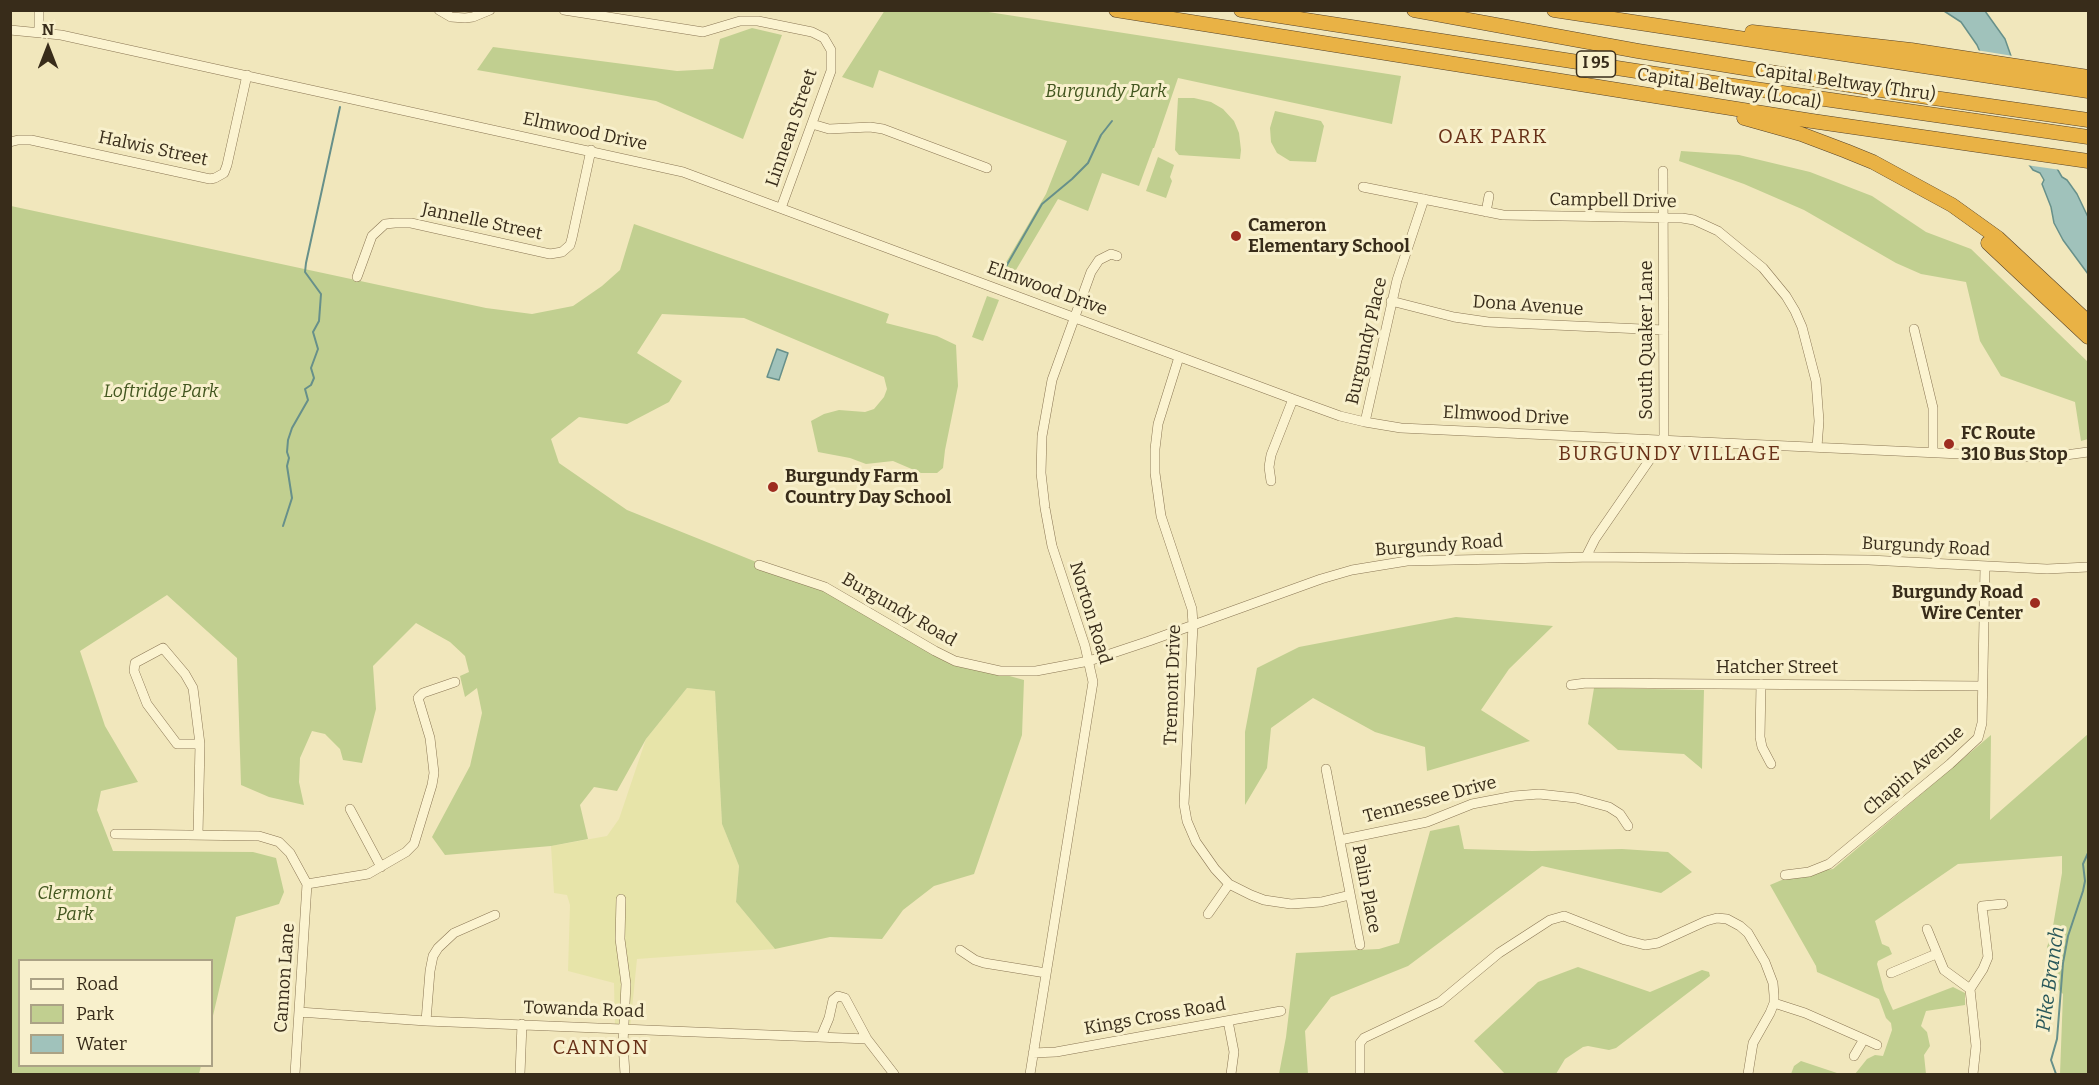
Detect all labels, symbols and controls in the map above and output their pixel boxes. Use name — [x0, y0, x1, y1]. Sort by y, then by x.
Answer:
north arrow — [18, 18, 78, 78]
text: N — [42, 20, 54, 39]
road number: I 95 — [1576, 51, 1616, 77]
street label: Capital Beltway (Thru) — [1753, 60, 1937, 106]
street label: Capital Beltway (Local) — [1635, 64, 1823, 114]
street label: Linnean Street — [762, 66, 822, 190]
park label: Burgundy Park — [1045, 81, 1167, 103]
street label: Elmwood Drive — [521, 108, 649, 156]
district label: OAK PARK — [1438, 125, 1548, 149]
street label: Halwis Street — [96, 127, 210, 171]
street label: Campbell Drive — [1549, 189, 1677, 213]
street label: Jannelle Street — [420, 199, 544, 245]
place label: Cameron Elementary School — [1248, 215, 1410, 258]
marker: Cameron Elementary School — [1229, 229, 1243, 243]
street label: Elmwood Drive — [984, 257, 1110, 321]
street label: South Quaker Lane — [1636, 260, 1658, 420]
street label: Burgundy Place — [1342, 275, 1392, 407]
street label: Dona Avenue — [1472, 291, 1584, 321]
park label: Loftridge Park — [103, 381, 219, 403]
street label: Elmwood Drive — [1442, 402, 1570, 430]
place label: FC Route 310 Bus Stop — [1961, 423, 2068, 466]
marker: FC Route 310 Bus Stop — [1942, 437, 1956, 451]
district label: BURGUNDY VILLAGE — [1558, 442, 1782, 466]
place label: Burgundy Farm Country Day School — [785, 466, 951, 508]
marker: Burgundy Farm Country Day School — [766, 480, 780, 494]
street label: Burgundy Road — [1374, 531, 1504, 561]
street label: Burgundy Road — [1861, 533, 1991, 561]
street label: Norton Road — [1064, 559, 1116, 667]
street label: Burgundy Road — [838, 569, 960, 651]
place label: Burgundy Road Wire Center — [1892, 582, 2023, 624]
marker: Burgundy Road Wire Center — [2028, 596, 2042, 610]
street label: Tremont Drive — [1160, 624, 1186, 746]
street label: Hatcher Street — [1716, 657, 1838, 679]
street label: Chapin Avenue — [1859, 721, 1969, 821]
street label: Tennessee Drive — [1361, 772, 1499, 828]
street label: Palin Place — [1347, 843, 1385, 935]
park label: Clermont Park — [37, 883, 113, 926]
street label: Cannon Lane — [270, 922, 300, 1034]
water label: Pike Branch — [2032, 925, 2070, 1033]
legend — [18, 959, 213, 1067]
text: Road — [76, 973, 118, 995]
street label: Kings Cross Road — [1083, 994, 1227, 1040]
street label: Towanda Road — [523, 997, 645, 1023]
text: Park — [76, 1003, 114, 1025]
text: Water — [76, 1033, 127, 1055]
district label: CANNON — [552, 1036, 650, 1060]

